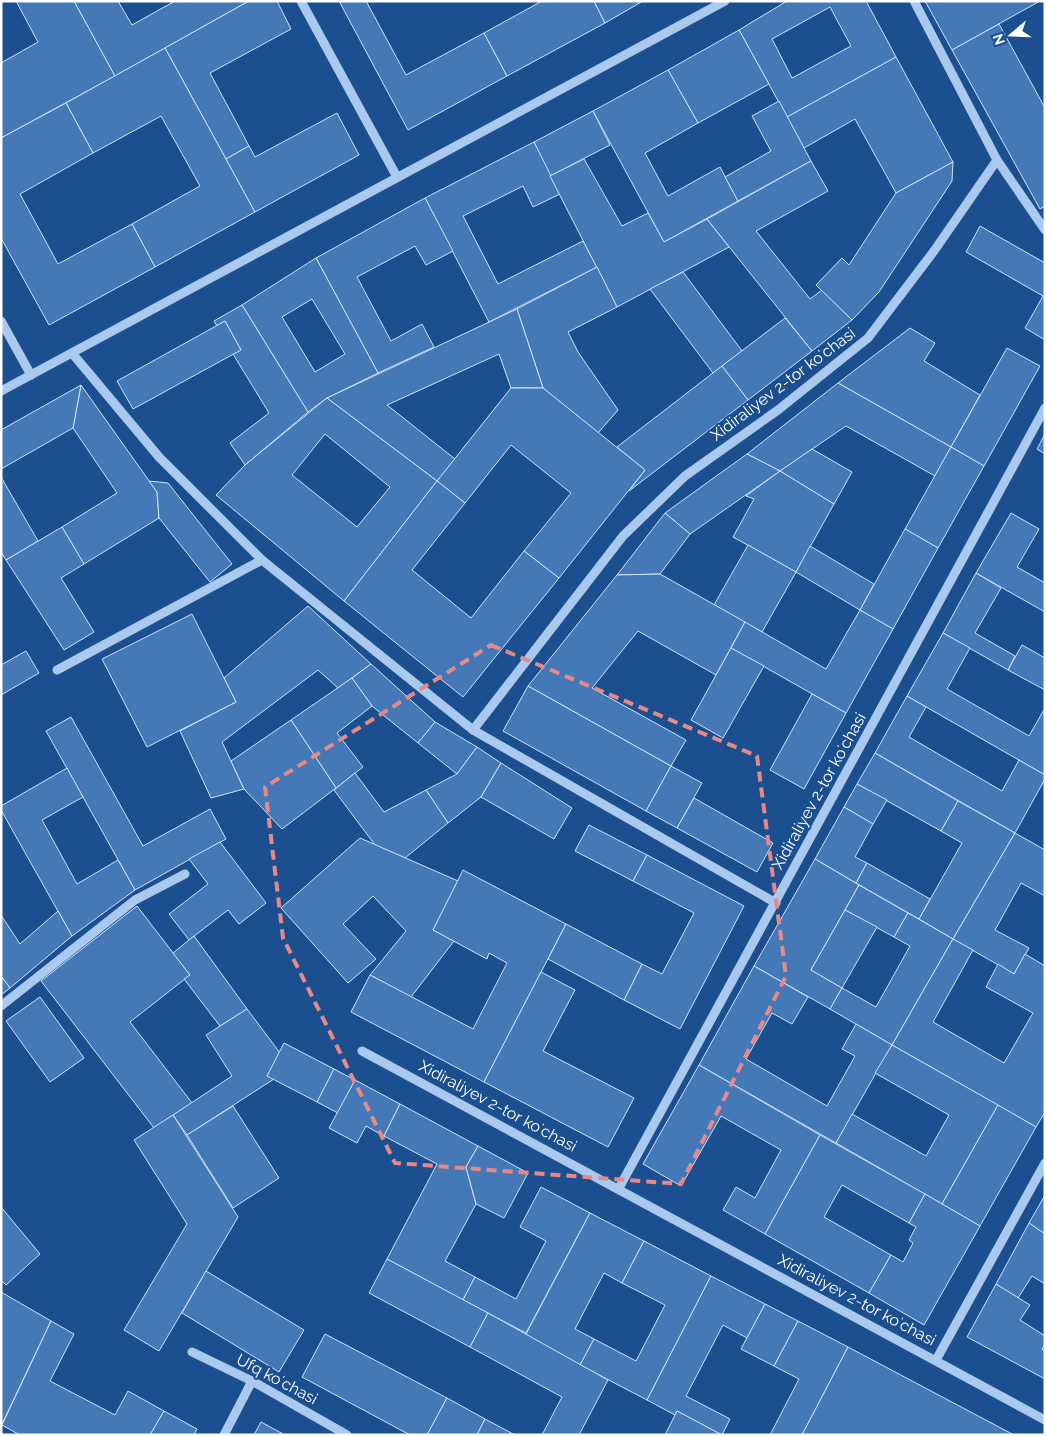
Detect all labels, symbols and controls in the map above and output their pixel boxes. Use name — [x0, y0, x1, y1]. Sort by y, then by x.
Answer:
north arrow — [986, 10, 1036, 60]
text: N — [989, 32, 1008, 47]
street label: Xidiraliyev 2-tor koʻchasi — [707, 323, 859, 445]
street label: Xidiraliyev 2-tor koʻchasi — [768, 709, 870, 873]
street label: Xidiraliyev 2-tor koʻchasi — [416, 1056, 580, 1156]
street label: Xidiraliyev 2-tor koʻchasi — [775, 1250, 939, 1350]
street label: Ufq koʻchasi — [233, 1350, 321, 1408]

